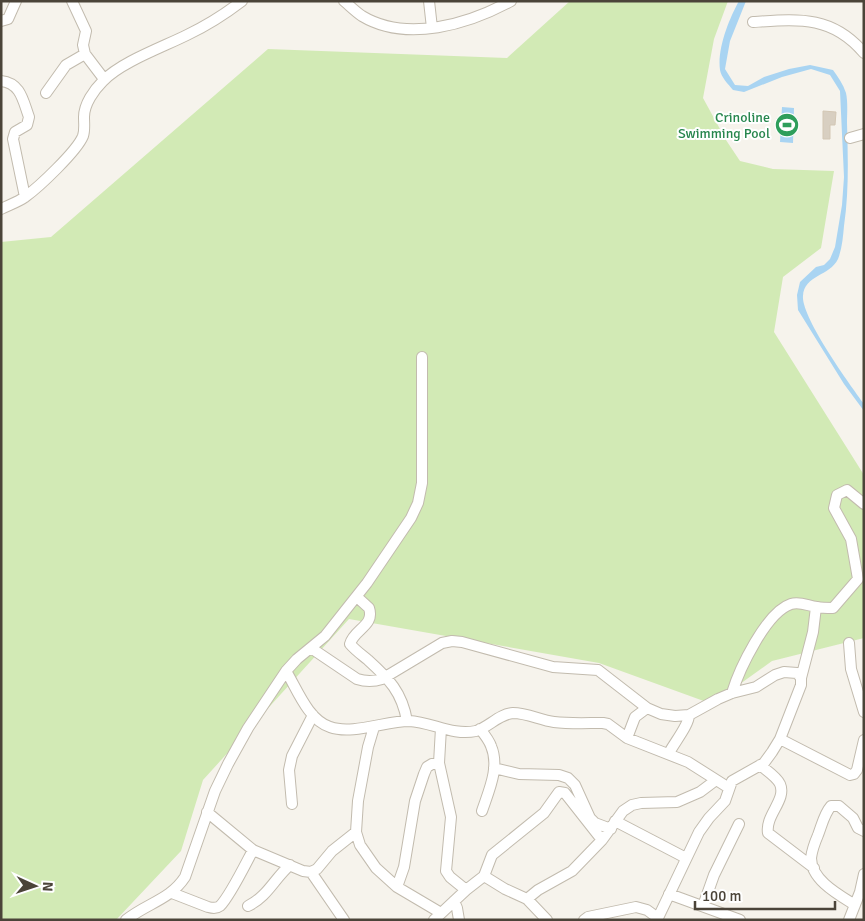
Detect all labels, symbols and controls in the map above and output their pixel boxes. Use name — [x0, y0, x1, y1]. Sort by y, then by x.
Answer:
place label: Crinoline Swimming Pool — [678, 109, 770, 142]
sports icon: Crinoline Swimming Pool — [774, 112, 800, 138]
north arrow — [10, 861, 60, 911]
scale bar — [695, 878, 835, 910]
text: N — [39, 881, 56, 892]
text: 100 m — [702, 887, 742, 905]

